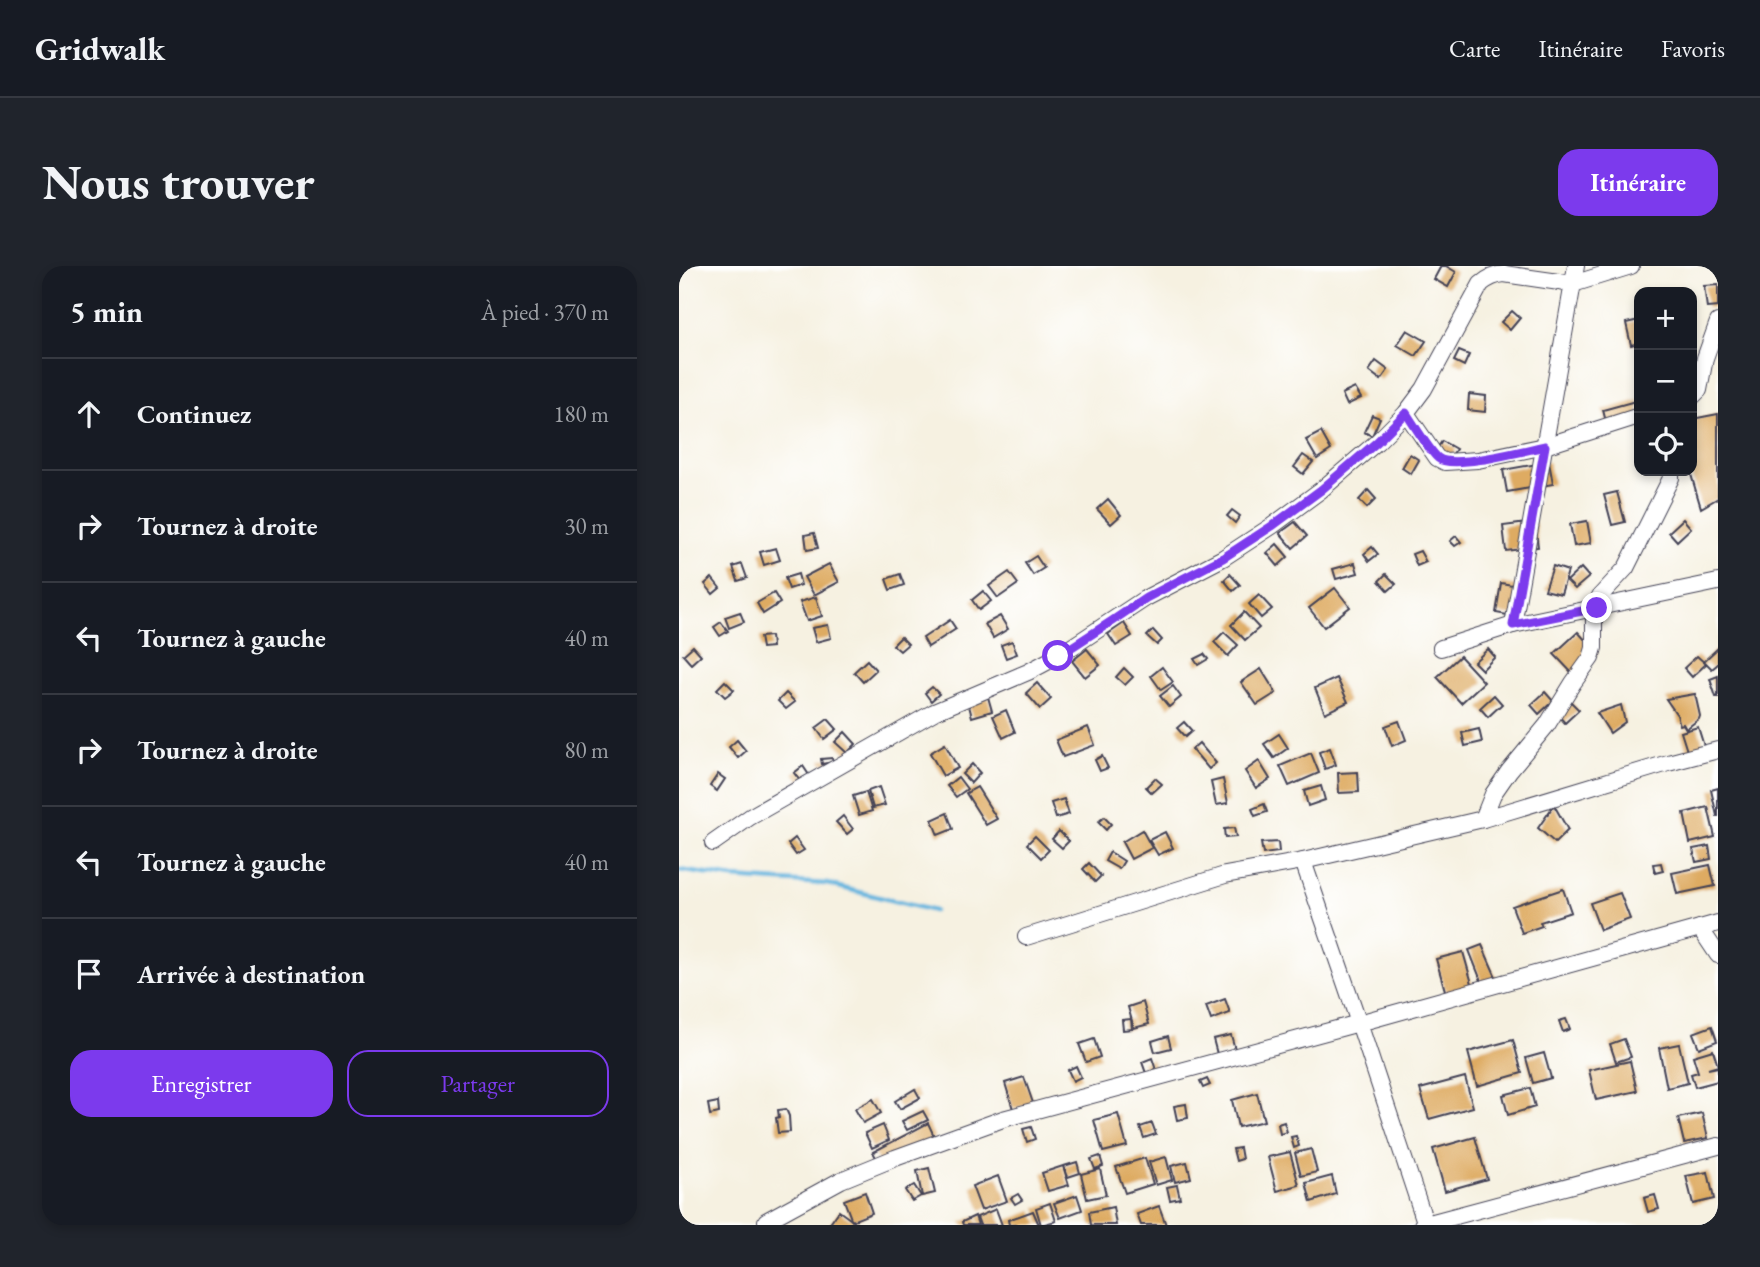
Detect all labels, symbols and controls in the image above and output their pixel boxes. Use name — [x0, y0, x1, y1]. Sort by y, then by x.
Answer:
text: Gridwalk — [35, 27, 165, 70]
text: Carte — [1449, 33, 1500, 64]
text: Itinéraire — [1538, 33, 1623, 64]
text: Favoris — [1661, 33, 1725, 64]
button: Itinéraire — [1558, 149, 1718, 216]
text: Nous trouver — [42, 150, 315, 214]
map controls — [1634, 287, 1697, 476]
button: + — [1634, 287, 1697, 350]
text: 5 min — [70, 292, 143, 331]
text: À pied · 370 m — [481, 297, 609, 327]
button: − — [1634, 350, 1697, 413]
icon: ahead — [70, 395, 108, 433]
text: Continuez — [137, 397, 251, 431]
text: 180 m — [553, 399, 609, 429]
button: locate — [1634, 413, 1697, 476]
icon: right — [70, 507, 108, 545]
text: Tournez à droite — [137, 509, 318, 543]
text: 30 m — [564, 511, 609, 541]
route end — [1581, 592, 1612, 623]
icon: left — [70, 619, 108, 657]
text: Tournez à gauche — [137, 621, 326, 655]
text: 40 m — [564, 623, 609, 653]
route start — [1042, 640, 1073, 671]
icon: right — [70, 731, 108, 769]
text: Tournez à droite — [137, 733, 318, 767]
text: 80 m — [564, 735, 609, 765]
icon: left — [70, 843, 108, 881]
text: Tournez à gauche — [137, 845, 326, 879]
text: 40 m — [564, 847, 609, 877]
icon: arrive — [70, 955, 108, 993]
text: Arrivée à destination — [137, 957, 365, 991]
button: Enregistrer — [70, 1050, 333, 1117]
button: Partager — [347, 1050, 609, 1117]

